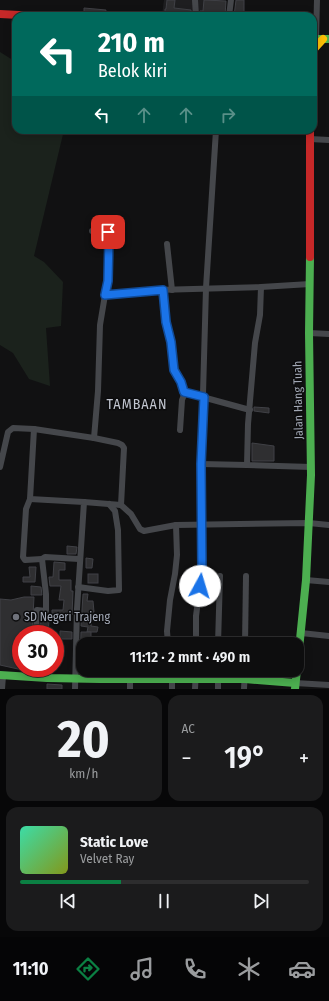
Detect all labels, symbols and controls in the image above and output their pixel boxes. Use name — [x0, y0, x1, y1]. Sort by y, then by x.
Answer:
text: 210 m — [98, 26, 165, 59]
icon: left — [32, 28, 84, 80]
text: Belok kiri — [98, 60, 167, 82]
icon: left — [91, 104, 113, 126]
icon: ahead — [133, 104, 155, 126]
icon: ahead — [175, 104, 197, 126]
icon: right — [217, 104, 239, 126]
pin — [91, 215, 125, 249]
icon: arrive — [97, 221, 119, 243]
street label: Jalan Hang Tuah — [290, 361, 306, 439]
district label: TAMBAAN — [107, 396, 167, 413]
position arrow — [179, 565, 221, 607]
place label: SD Negeri Trajeng — [24, 610, 110, 624]
marker: SD Negeri Trajeng — [11, 612, 21, 622]
speed limit sign: 30 — [12, 625, 64, 677]
text: 11:12 · 2 mnt · 490 m — [130, 648, 250, 666]
text: 20 — [58, 708, 110, 771]
text: AC — [182, 721, 195, 736]
text: 19° — [224, 740, 266, 776]
text: − — [182, 745, 191, 772]
text: + — [299, 745, 309, 772]
text: km/h — [69, 766, 98, 781]
text: Static Love — [80, 833, 148, 851]
text: Velvet Ray — [80, 851, 134, 866]
icon: previous — [57, 890, 79, 912]
icon: pause — [153, 890, 175, 912]
icon: next — [250, 890, 272, 912]
icon: directions — [74, 955, 102, 983]
icon: music — [128, 955, 156, 983]
icon: phone — [181, 955, 209, 983]
icon: climate — [235, 955, 263, 983]
icon: car — [288, 955, 316, 983]
text: 11:10 — [13, 958, 49, 980]

